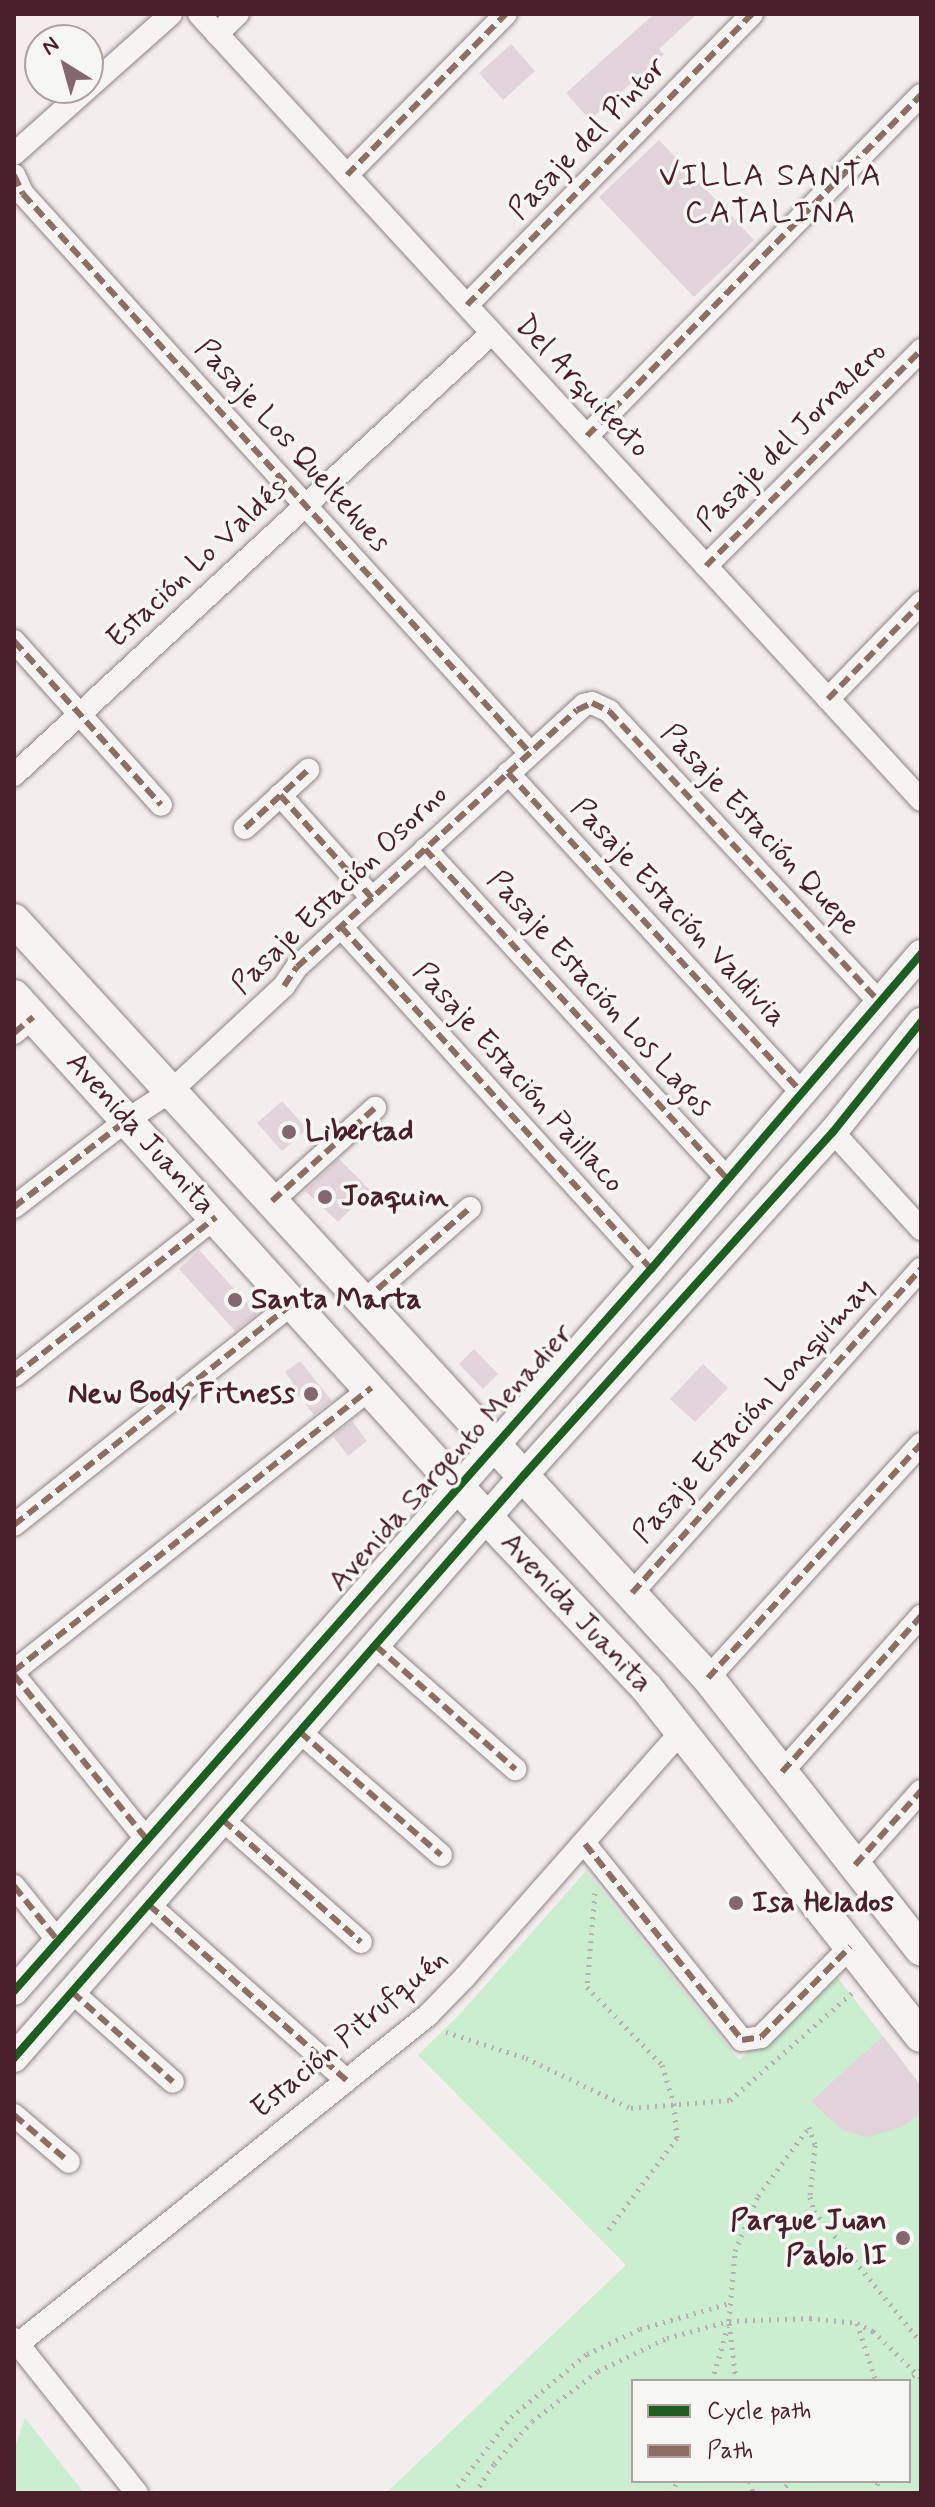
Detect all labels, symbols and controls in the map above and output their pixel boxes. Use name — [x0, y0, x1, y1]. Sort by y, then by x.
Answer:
north arrow — [24, 24, 104, 104]
text: N — [36, 31, 65, 62]
street label: Pasaje del Pintor — [501, 50, 675, 228]
district label: VILLA SANTA CATALINA — [660, 158, 882, 233]
street label: Del Arquitecto — [507, 309, 657, 465]
street label: Pasaje Los Queltehues — [184, 329, 400, 563]
street label: Pasaje del Jornalero — [688, 333, 896, 541]
street label: Estación Lo Valdés — [100, 472, 294, 656]
street label: Pasaje Estación Quepe — [652, 716, 868, 944]
street label: Pasaje Estación Osorno — [223, 776, 457, 1004]
street label: Pasaje Estación Valdivia — [562, 791, 794, 1035]
street label: Pasaje Estación Los Lagos — [477, 861, 721, 1127]
street label: Pasaje Estación Paillaco — [406, 956, 630, 1200]
street label: Avenida Juanita — [57, 1045, 223, 1223]
place label: Libertad — [305, 1114, 414, 1150]
marker: Libertad — [280, 1123, 298, 1141]
place label: Joaquin — [341, 1179, 448, 1215]
marker: Joaquin — [316, 1188, 334, 1206]
street label: Pasaje Estación Lonquimay — [627, 1273, 881, 1549]
place label: Santa Marta — [251, 1282, 418, 1318]
marker: Santa Marta — [226, 1291, 244, 1309]
street label: Avenida Sargento Menadier — [321, 1317, 581, 1599]
place label: New Body Fitness — [67, 1376, 295, 1412]
marker: New Body Fitness — [302, 1385, 320, 1403]
street label: Avenida Juanita — [492, 1525, 660, 1701]
place label: Isa Helados — [752, 1885, 899, 1921]
marker: Isa Helados — [727, 1894, 745, 1912]
street label: Estación Pitrufquén — [246, 1942, 454, 2126]
place label: Parque Juan Pablo II — [730, 2203, 887, 2274]
marker: Parque Juan Pablo II — [894, 2229, 912, 2247]
legend — [631, 2379, 911, 2483]
text: Cycle path — [707, 2396, 812, 2427]
text: Path — [707, 2436, 753, 2467]

